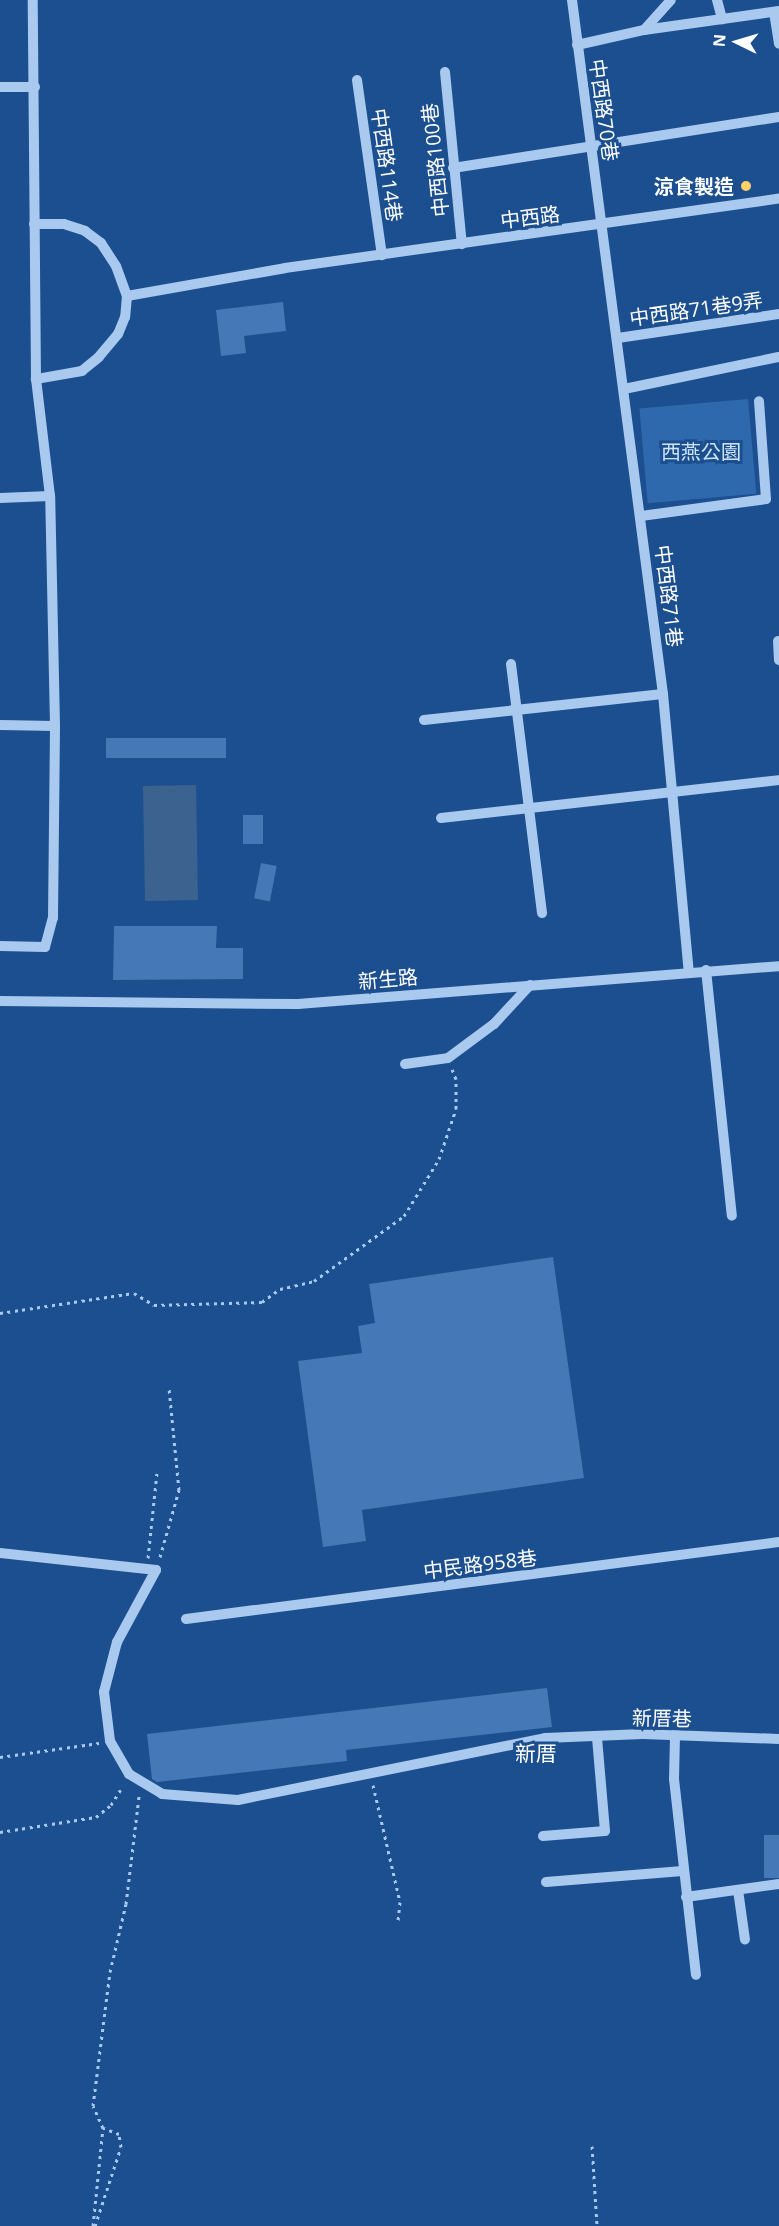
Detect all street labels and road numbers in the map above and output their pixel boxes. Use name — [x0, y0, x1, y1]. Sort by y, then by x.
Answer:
street label: 中西路70巷 — [585, 57, 623, 163]
street label: 中西路100巷 — [417, 102, 453, 218]
street label: 中西路114巷 — [367, 107, 407, 223]
street label: 中西路 — [499, 201, 561, 233]
street label: 中西路71巷9弄 — [628, 288, 764, 330]
street label: 中西路71巷 — [651, 543, 687, 649]
street label: 新生路 — [357, 964, 419, 994]
street label: 中民路958巷 — [422, 1545, 538, 1583]
street label: 新厝巷 — [632, 1705, 692, 1731]

